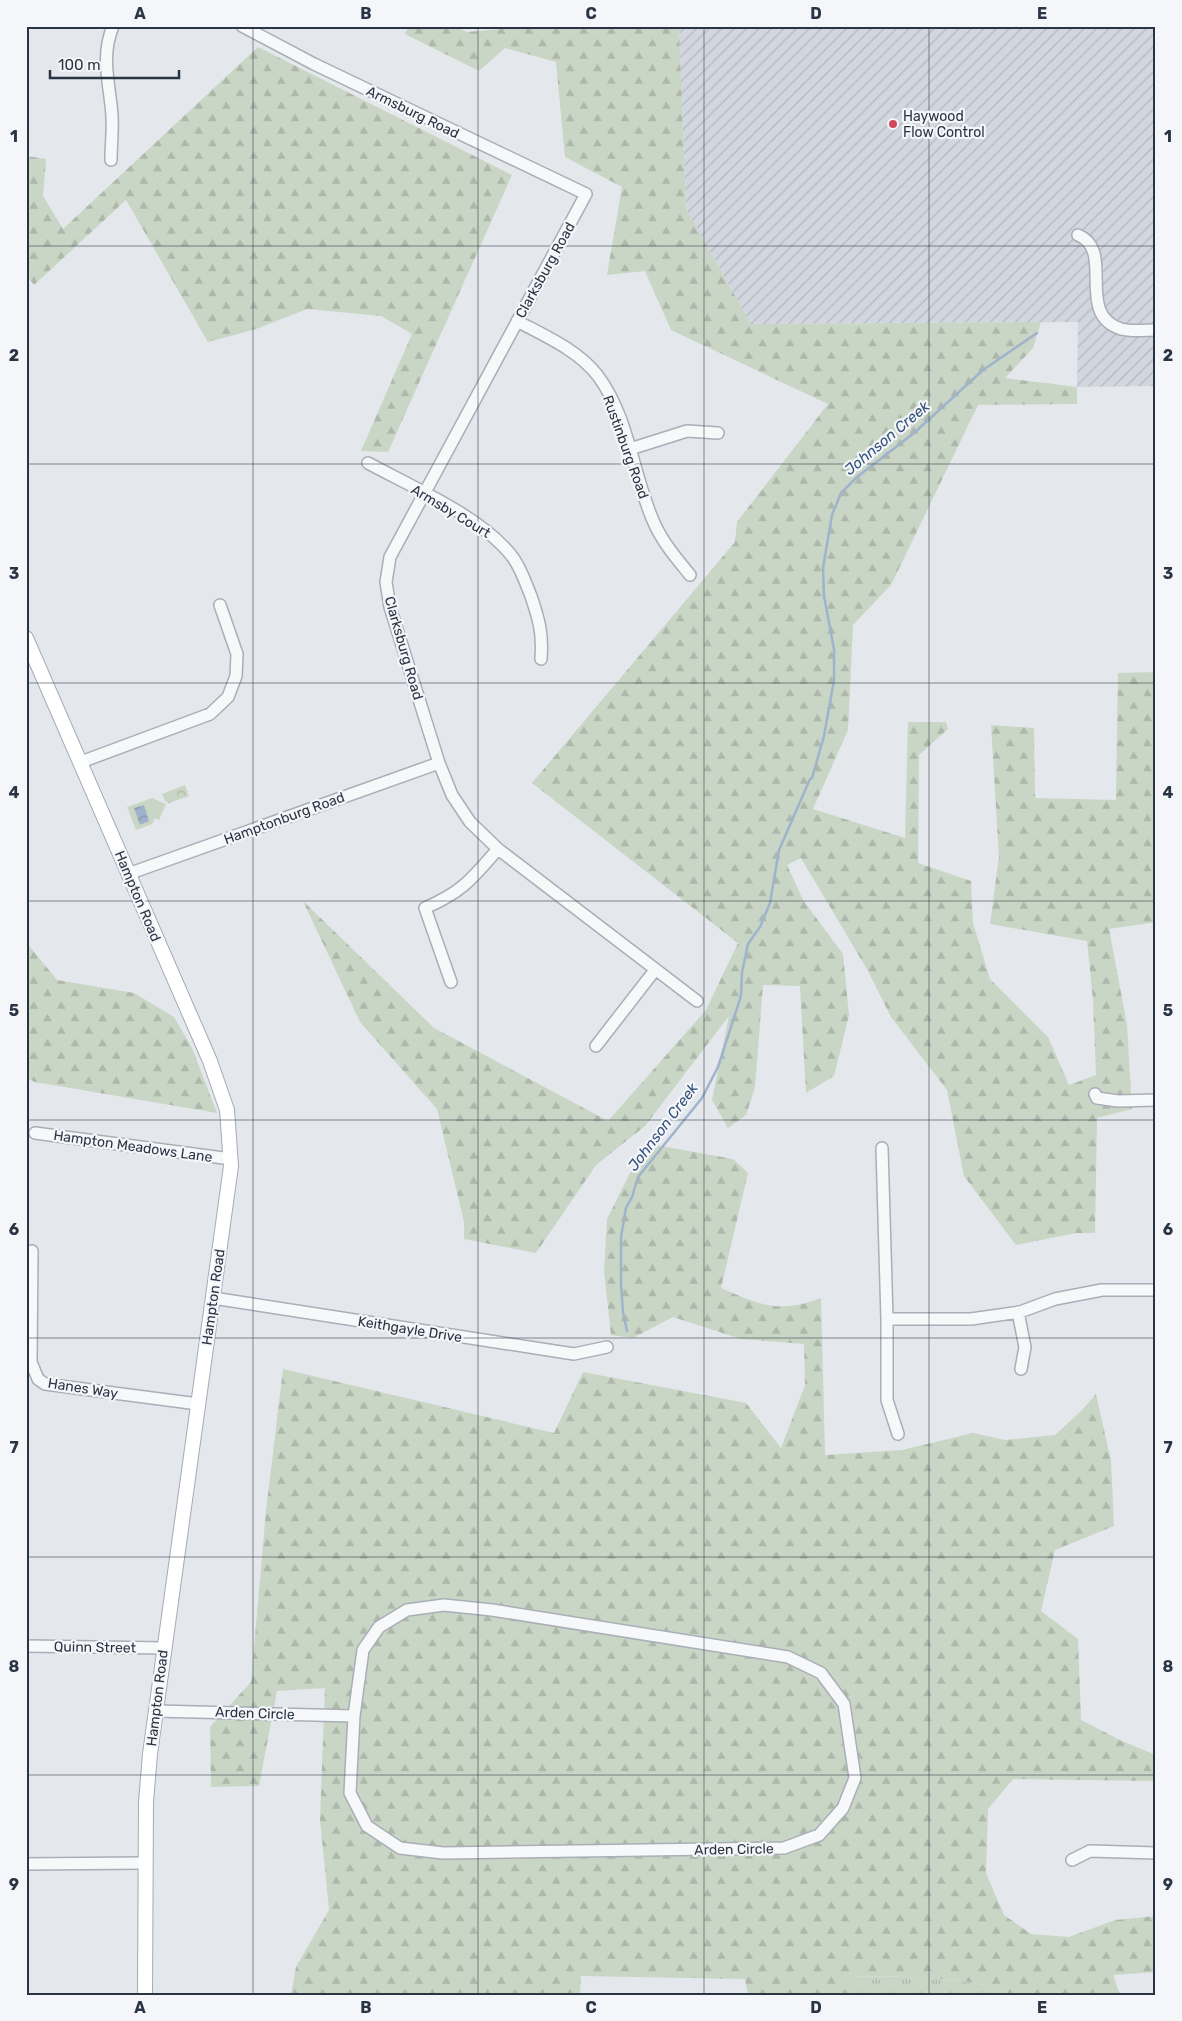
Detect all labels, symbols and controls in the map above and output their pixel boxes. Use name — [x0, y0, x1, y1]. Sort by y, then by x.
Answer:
text: A — [134, 4, 146, 23]
text: B — [360, 4, 372, 23]
text: C — [585, 4, 597, 23]
text: D — [810, 4, 822, 23]
text: E — [1037, 4, 1047, 23]
scale bar — [50, 48, 179, 80]
text: 100 m — [58, 56, 100, 74]
street label: Armsburg Road — [364, 83, 462, 142]
place label: Haywood Flow Control — [903, 108, 985, 141]
marker: Haywood Flow Control — [887, 118, 899, 130]
text: 1 — [10, 127, 18, 146]
text: 1 — [1164, 127, 1172, 146]
street label: Clarksburg Road — [512, 219, 579, 321]
text: 2 — [9, 346, 19, 365]
text: 2 — [1163, 346, 1173, 365]
street label: Rustinburg Road — [599, 393, 652, 501]
water label: Johnson Creek — [841, 397, 933, 479]
street label: Armsby Court — [408, 481, 494, 542]
text: 3 — [9, 564, 19, 583]
text: 3 — [1163, 564, 1173, 583]
street label: Clarksburg Road — [381, 594, 426, 702]
text: 4 — [9, 783, 20, 802]
text: 4 — [1163, 783, 1174, 802]
street label: Hamptonburg Road — [221, 789, 347, 848]
street label: Hampton Road — [111, 848, 164, 944]
text: 5 — [9, 1001, 19, 1020]
text: 5 — [1163, 1001, 1173, 1020]
water label: Johnson Creek — [624, 1079, 702, 1175]
street label: Hampton Meadows Lane — [52, 1127, 214, 1166]
text: 6 — [9, 1220, 19, 1239]
text: 6 — [1163, 1220, 1173, 1239]
street label: Hampton Road — [198, 1248, 229, 1346]
street label: Keithgayle Drive — [357, 1313, 463, 1346]
street label: Hanes Way — [47, 1375, 119, 1402]
text: 7 — [9, 1438, 19, 1457]
text: 7 — [1163, 1438, 1173, 1457]
street label: Quinn Street — [54, 1638, 137, 1657]
street label: Hampton Road — [143, 1649, 172, 1747]
text: 8 — [9, 1657, 20, 1676]
text: 8 — [1163, 1657, 1174, 1676]
street label: Arden Circle — [215, 1704, 295, 1723]
street label: Arden Circle — [694, 1840, 774, 1859]
text: 9 — [9, 1875, 19, 1894]
text: 9 — [1163, 1875, 1173, 1894]
text: A — [134, 1998, 146, 2017]
text: B — [360, 1998, 372, 2017]
text: C — [585, 1998, 597, 2017]
text: D — [810, 1998, 822, 2017]
text: E — [1037, 1998, 1047, 2017]

